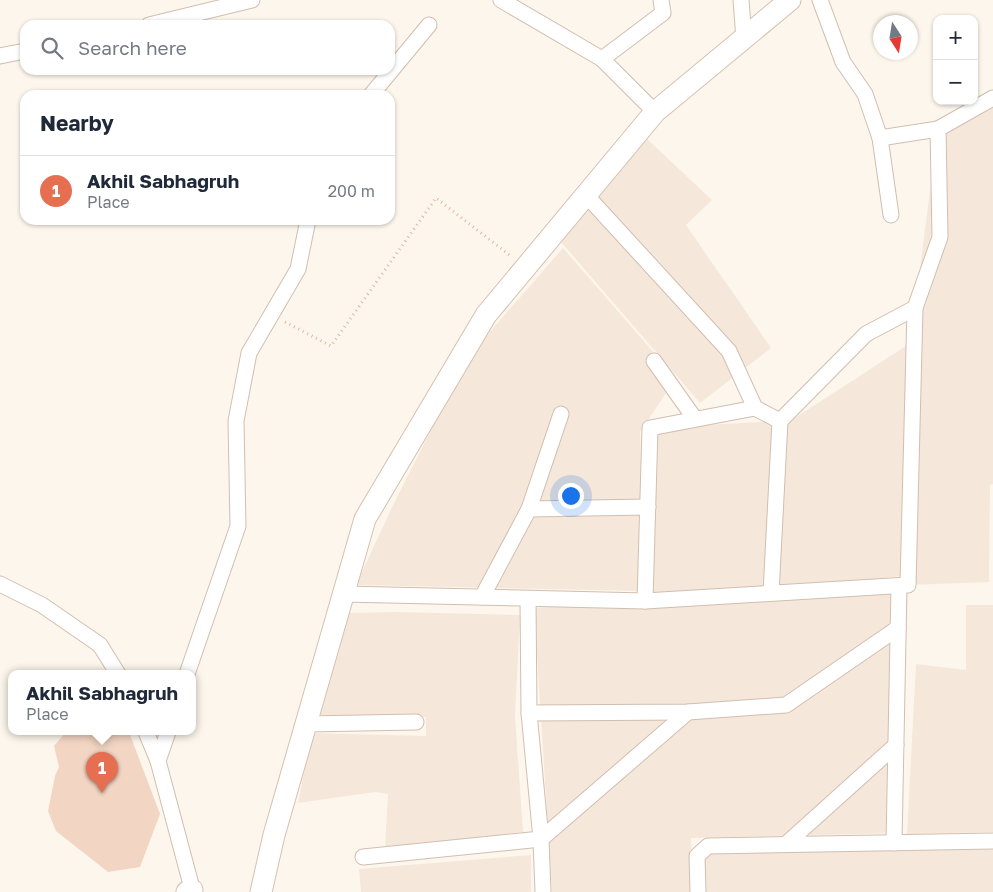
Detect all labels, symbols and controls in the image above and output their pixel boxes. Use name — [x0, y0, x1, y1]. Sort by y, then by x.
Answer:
north arrow — [873, 15, 918, 60]
map controls — [933, 15, 978, 105]
button: + — [933, 15, 978, 60]
search box — [20, 20, 395, 75]
icon: search — [38, 34, 66, 62]
text: Search here — [78, 36, 187, 59]
button: − — [933, 60, 978, 105]
text: Nearby — [40, 110, 114, 136]
text: Akhil Sabhagruh — [87, 169, 239, 192]
text: 1 — [52, 181, 60, 201]
text: 200 m — [328, 181, 375, 201]
text: Place — [87, 192, 130, 212]
your location — [558, 483, 584, 509]
popup — [8, 670, 196, 735]
text: Akhil Sabhagruh — [26, 681, 178, 704]
text: Place — [26, 704, 69, 724]
pin: 1 — [86, 752, 118, 793]

